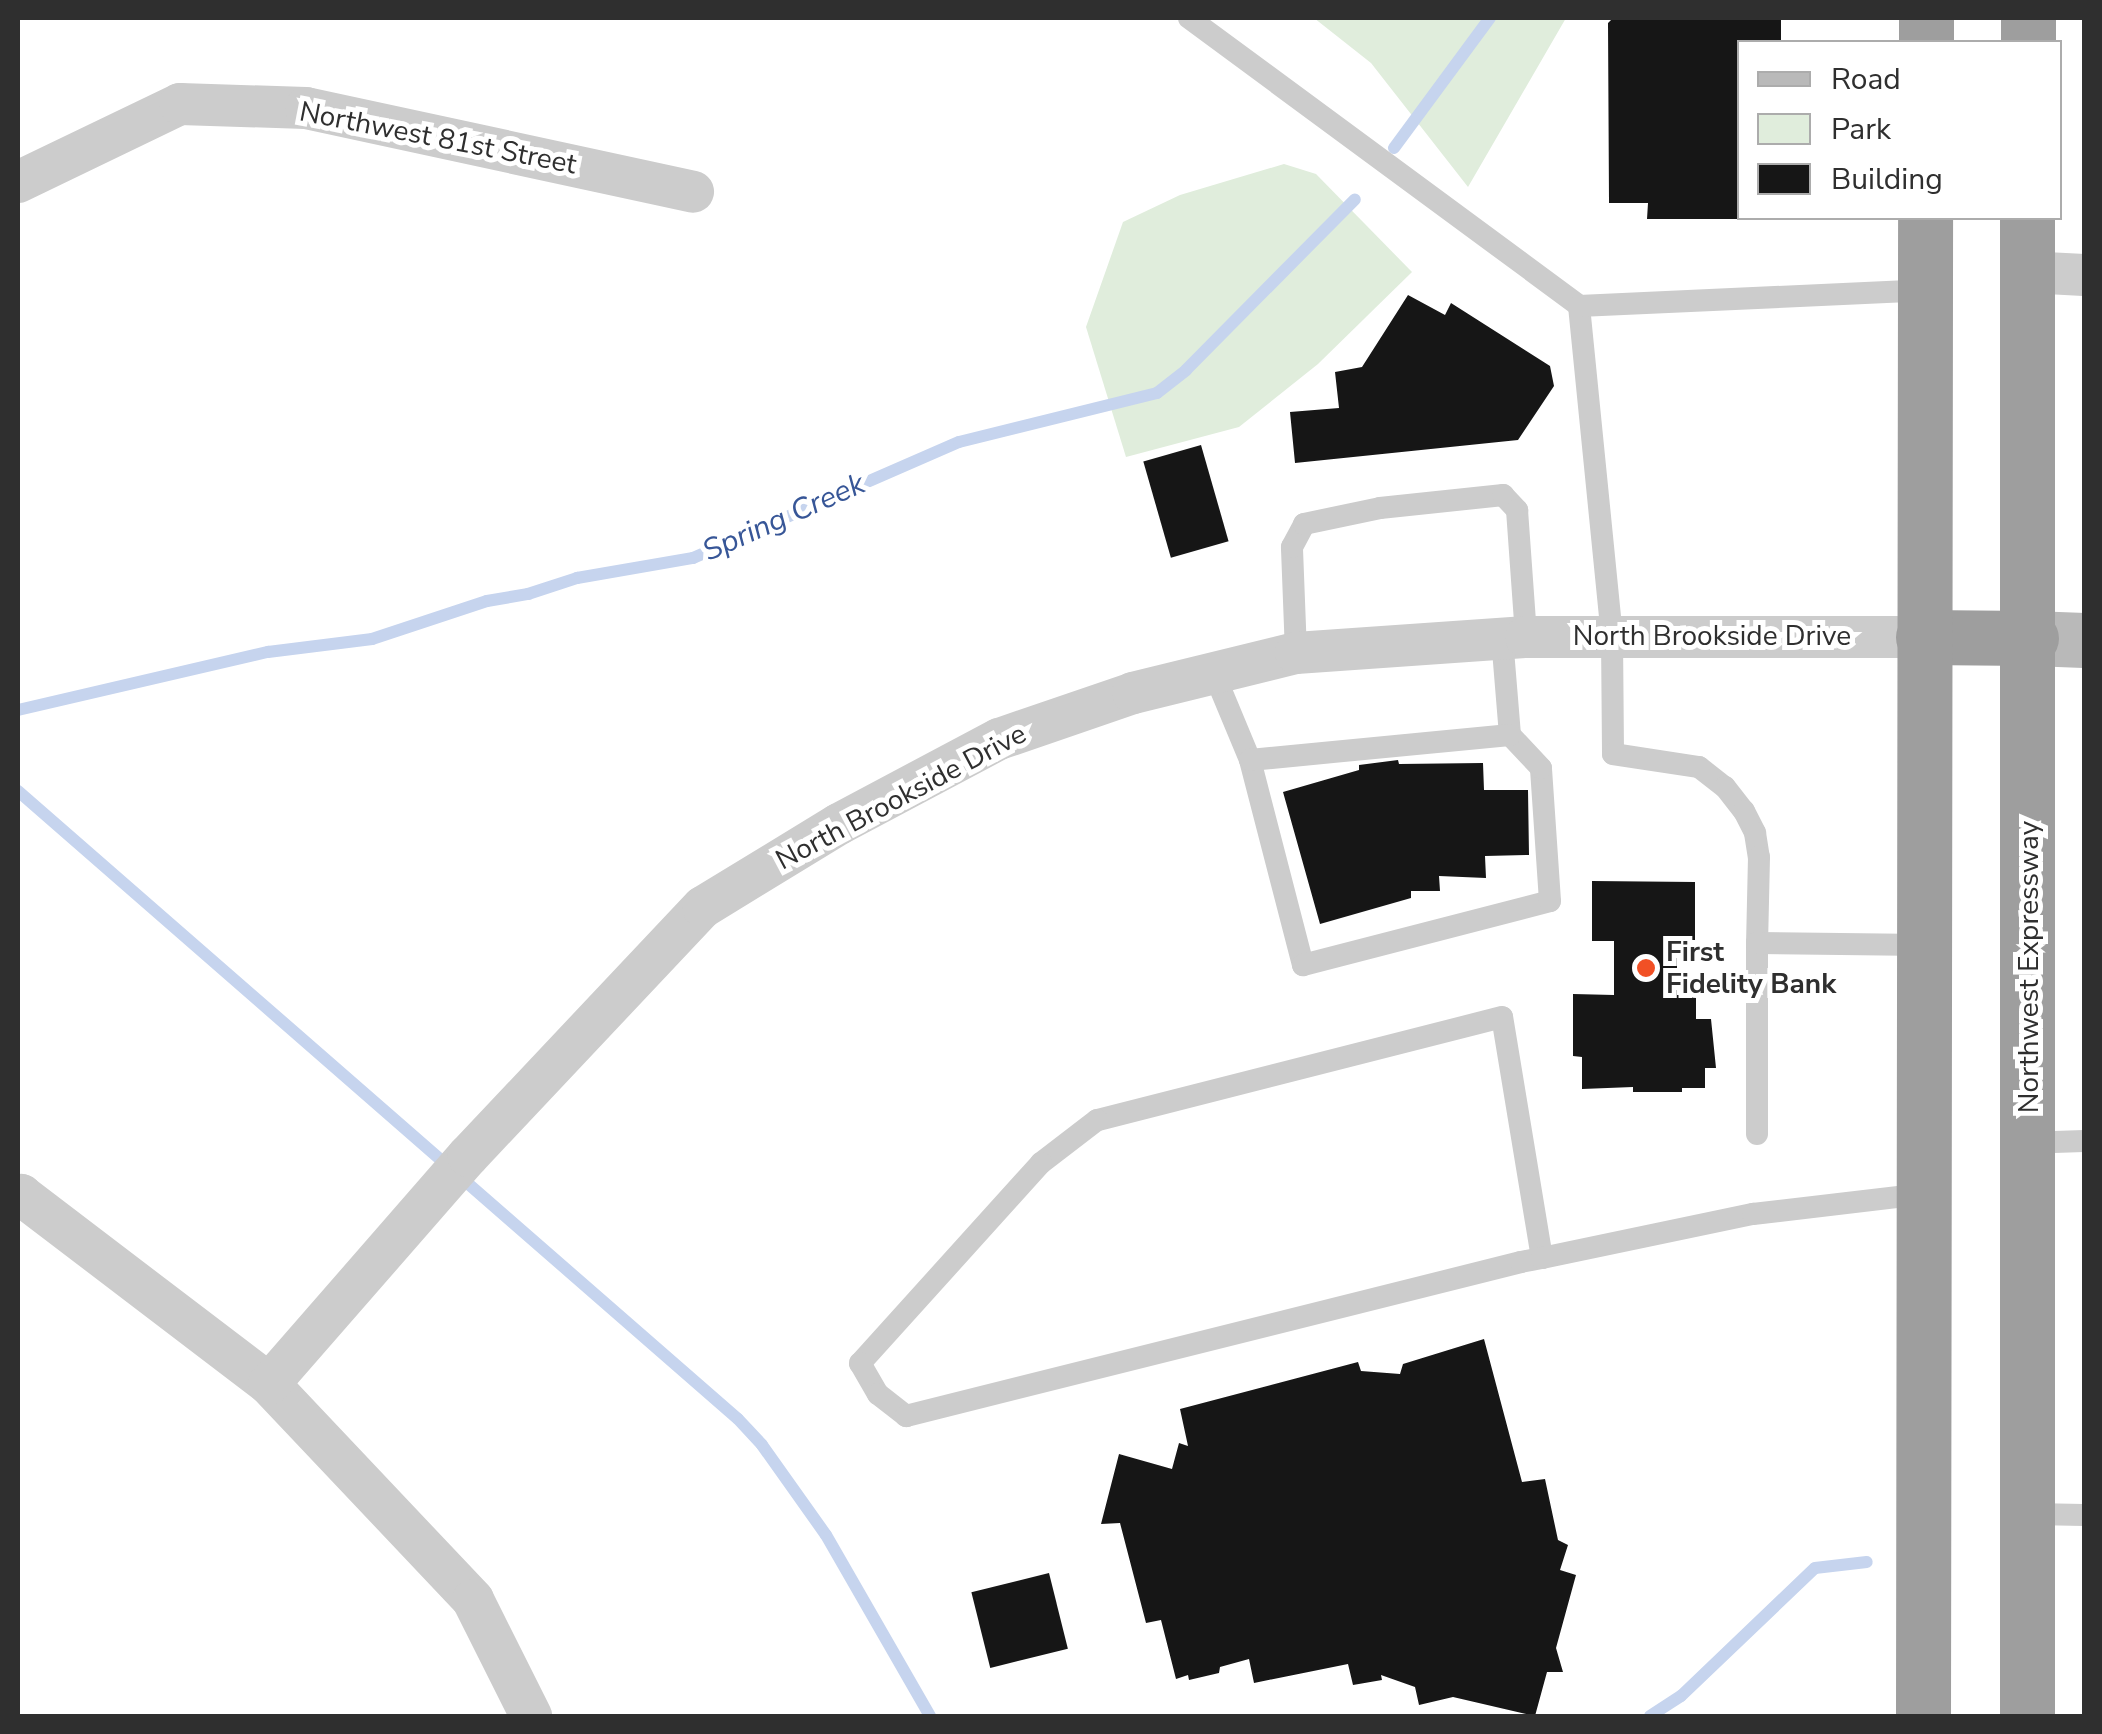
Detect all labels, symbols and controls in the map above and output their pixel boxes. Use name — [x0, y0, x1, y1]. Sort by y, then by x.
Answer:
legend — [1737, 40, 2062, 220]
text: Road — [1831, 59, 1901, 100]
street label: Northwest 81st Street — [297, 95, 579, 181]
text: Park — [1831, 109, 1891, 150]
text: Building — [1831, 159, 1943, 200]
water label: Spring Creek — [697, 466, 871, 570]
street label: North Brookside Drive — [1573, 619, 1851, 653]
street label: North Brookside Drive — [770, 717, 1032, 877]
street label: Northwest Expressway — [2012, 821, 2046, 1113]
place label: First Fidelity Bank — [1666, 935, 1836, 1001]
marker: First Fidelity Bank — [1635, 957, 1657, 979]

